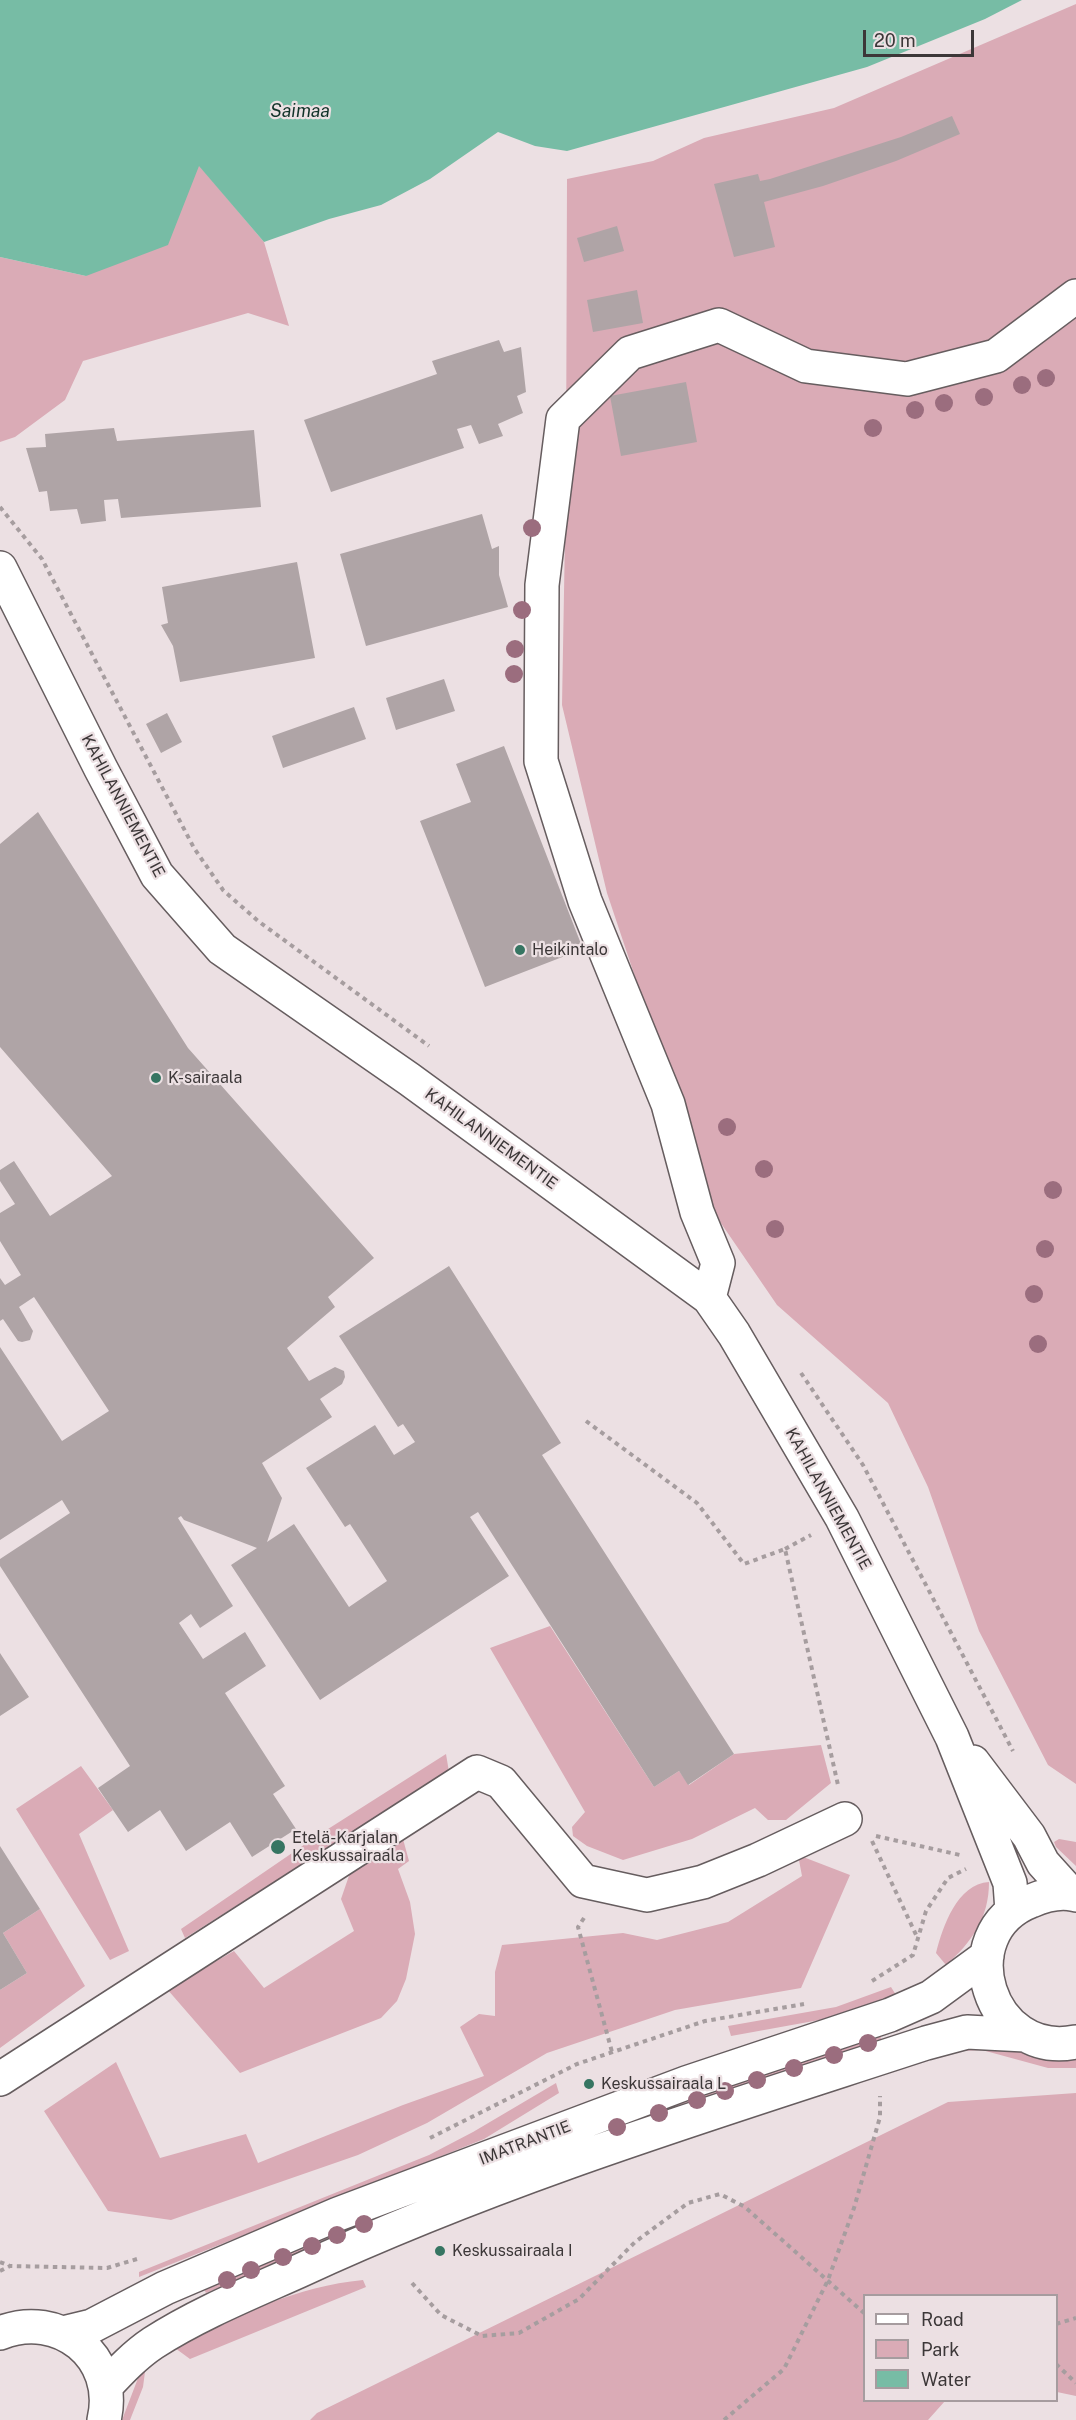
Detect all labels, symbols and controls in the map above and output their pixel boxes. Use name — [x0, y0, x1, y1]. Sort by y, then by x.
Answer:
scale bar — [866, 18, 977, 56]
text: 20 m — [874, 30, 916, 51]
water label: Saimaa — [270, 100, 330, 122]
street label: KAHILANNIEMENTIE — [77, 731, 169, 881]
place label: Heikintalo — [532, 940, 608, 960]
marker: Heikintalo — [513, 943, 527, 957]
place label: K-sairaala — [168, 1068, 242, 1088]
marker: K-sairaala — [149, 1071, 163, 1085]
street label: KAHILANNIEMENTIE — [421, 1084, 561, 1194]
street label: KAHILANNIEMENTIE — [781, 1425, 875, 1573]
place label: Etelä-Karjalan Keskussairaala — [292, 1828, 404, 1866]
marker: Etelä-Karjalan Keskussairaala — [269, 1838, 287, 1856]
place label: Keskussairaala L — [601, 2074, 726, 2094]
marker: Keskussairaala L — [582, 2077, 596, 2091]
street label: IMATRANTIE — [477, 2117, 573, 2169]
place label: Keskussairaala I — [452, 2241, 572, 2261]
marker: Keskussairaala I — [433, 2244, 447, 2258]
legend — [863, 2294, 1058, 2402]
text: Road — [921, 2309, 964, 2330]
text: Park — [921, 2339, 959, 2360]
text: Water — [921, 2369, 971, 2390]

